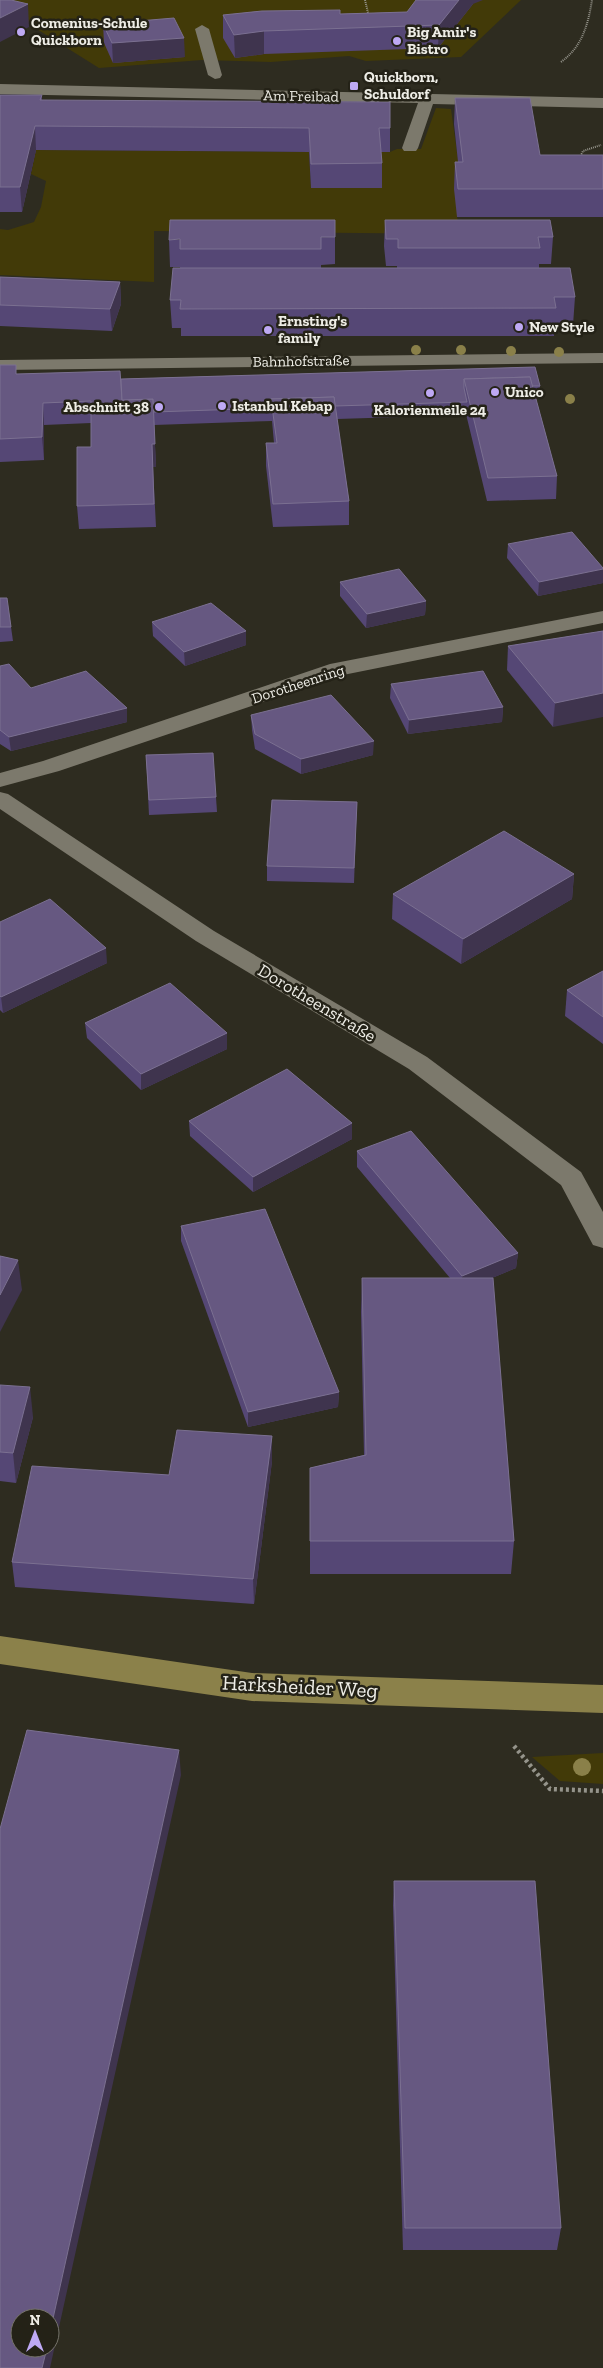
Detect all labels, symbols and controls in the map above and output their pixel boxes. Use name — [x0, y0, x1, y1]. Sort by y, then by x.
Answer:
place label: Comenius-Schule Quickborn — [31, 14, 147, 49]
place label: Big Amir's Bistro — [407, 23, 476, 58]
marker: Comenius-Schule Quickborn — [15, 26, 27, 38]
marker: Big Amir's Bistro — [391, 35, 403, 47]
place label: Quickborn, Schuldorf — [364, 68, 438, 103]
marker: Quickborn, Schuldorf — [348, 80, 360, 92]
street label: Am Freibad — [263, 86, 340, 106]
place label: Ernsting's family — [278, 312, 347, 347]
place label: New Style — [529, 318, 594, 336]
marker: New Style — [513, 321, 525, 333]
marker: Ernsting's family — [262, 324, 274, 336]
street label: Bahnhofstraße — [252, 351, 350, 371]
place label: Unico — [505, 383, 544, 401]
marker: Unico — [489, 386, 501, 398]
marker: Kalorienmeile 24 — [424, 387, 436, 399]
place label: Istanbul Kebap — [232, 397, 333, 415]
place label: Abschnitt 38 — [64, 398, 149, 416]
marker: Istanbul Kebap — [216, 400, 228, 412]
marker: Abschnitt 38 — [153, 401, 165, 413]
place label: Kalorienmeile 24 — [374, 401, 487, 419]
street label: Dorotheenring — [249, 661, 347, 707]
street label: Dorotheenstraße — [254, 959, 380, 1047]
street label: Harksheider Weg — [221, 1669, 379, 1703]
north arrow — [10, 2308, 60, 2358]
text: N — [30, 2312, 41, 2329]

